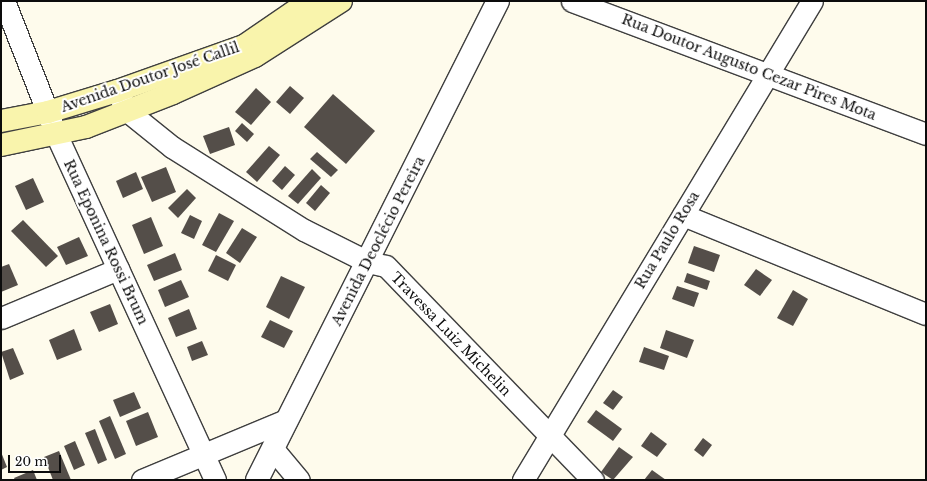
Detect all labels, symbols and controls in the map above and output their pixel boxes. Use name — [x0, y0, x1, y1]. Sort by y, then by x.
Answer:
street label: Rua Doutor Augusto Cezar Pires Mota — [619, 10, 879, 124]
street label: Avenida Doutor José Callil — [58, 38, 242, 116]
street label: Avenida Deoclécio Pereira — [328, 153, 428, 329]
street label: Rua Eponina Rossi Brum — [60, 157, 152, 327]
street label: Rua Paulo Rosa — [631, 188, 703, 292]
street label: Travessa Luiz Michelin — [387, 269, 515, 399]
scale bar — [10, 447, 63, 473]
text: 20 m — [15, 454, 47, 469]

